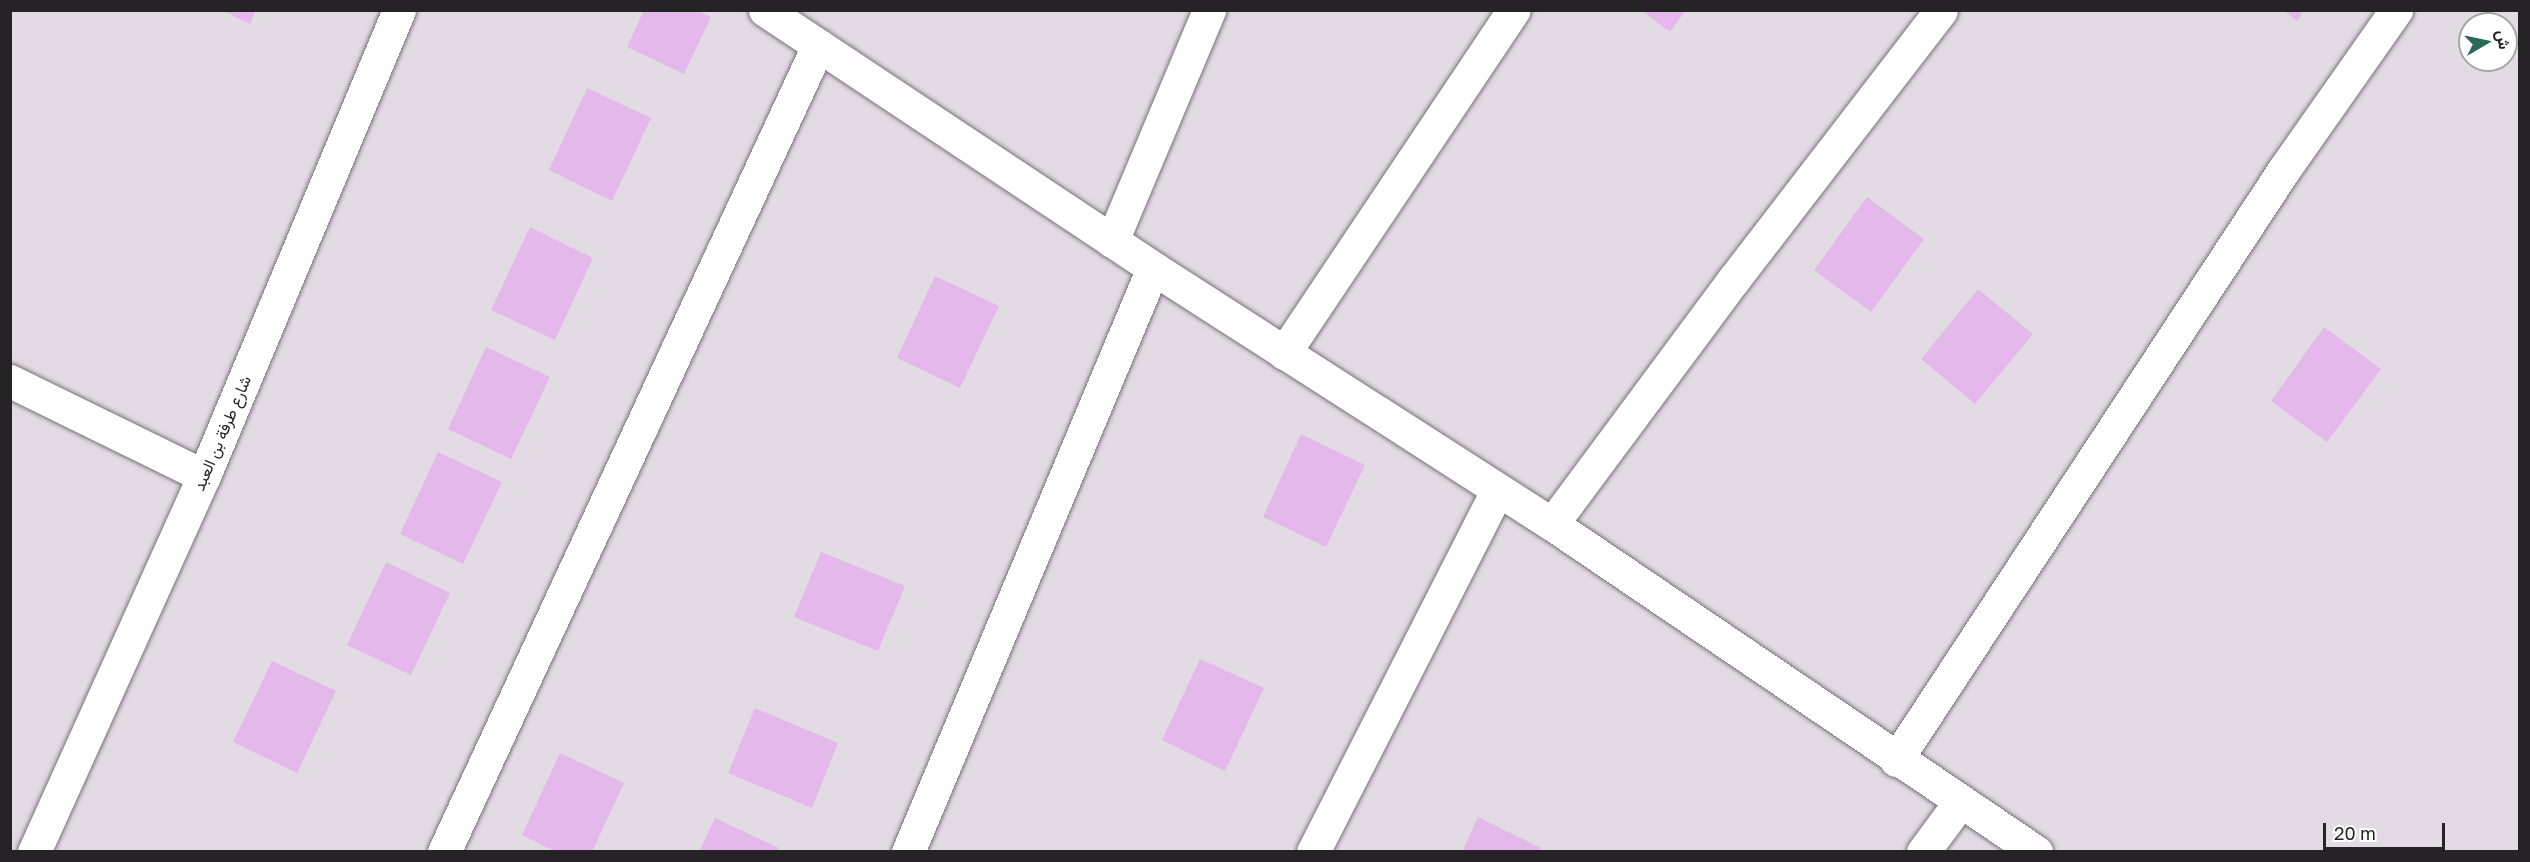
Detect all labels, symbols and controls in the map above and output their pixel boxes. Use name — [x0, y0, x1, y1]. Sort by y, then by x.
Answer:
north arrow — [2458, 12, 2518, 72]
text: ش — [2492, 28, 2515, 51]
street label: شارع طرفة بن العبد — [189, 373, 255, 493]
scale bar — [2326, 811, 2448, 849]
text: 20 m — [2334, 822, 2376, 844]

